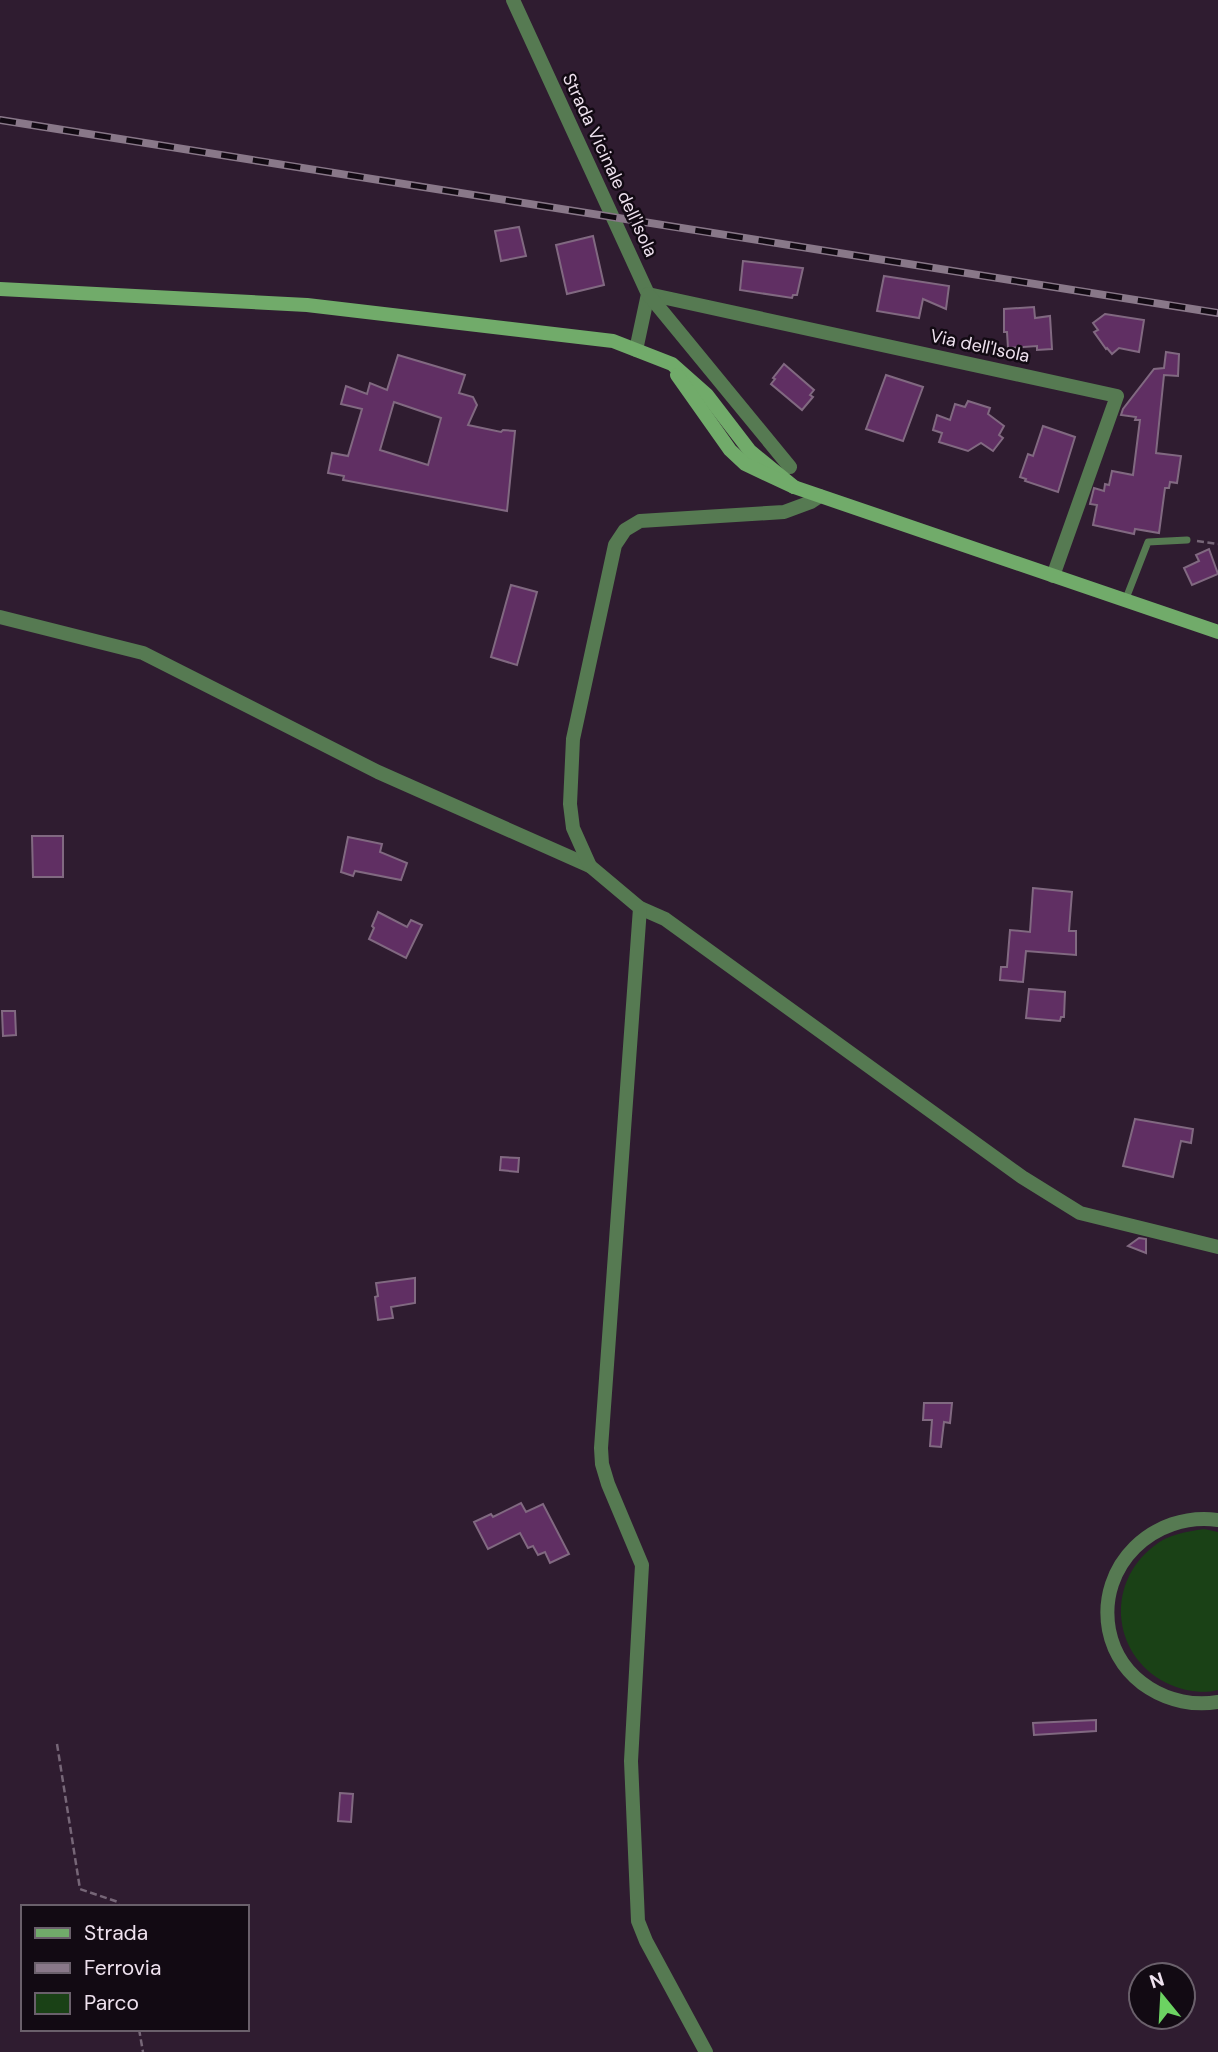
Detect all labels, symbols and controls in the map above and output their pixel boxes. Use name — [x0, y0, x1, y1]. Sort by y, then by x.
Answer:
street label: Strada Vicinale dell'Isola — [557, 69, 663, 261]
street label: Via dell'Isola — [928, 324, 1032, 368]
legend — [21, 1905, 248, 2031]
text: Strada — [84, 1919, 148, 1947]
text: Ferrovia — [84, 1954, 161, 1982]
north arrow — [1127, 1961, 1197, 2031]
text: N — [1146, 1966, 1167, 1994]
text: Parco — [84, 1989, 139, 2017]

